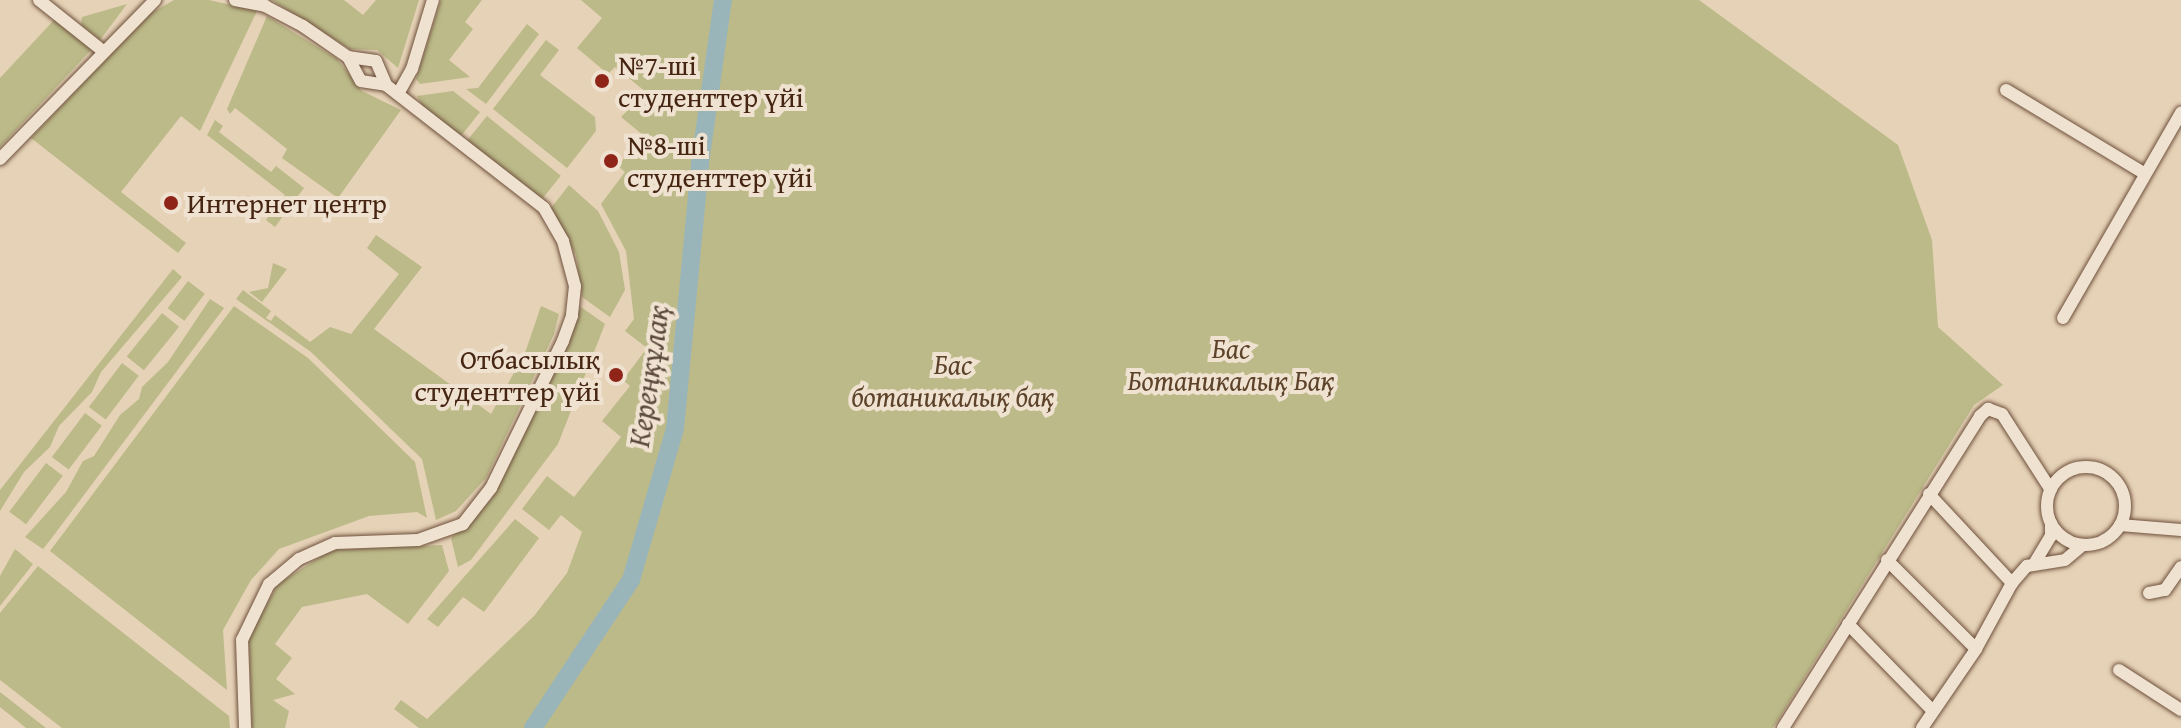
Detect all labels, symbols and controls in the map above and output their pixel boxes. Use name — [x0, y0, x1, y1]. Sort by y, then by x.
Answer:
place label: №7-ші студенттер үйі — [618, 48, 804, 114]
marker: №7-ші студенттер үйі — [593, 72, 611, 90]
place label: №8-ші студенттер үйі — [627, 128, 813, 194]
marker: №8-ші студенттер үйі — [602, 152, 620, 170]
place label: Интернет центр — [187, 186, 387, 220]
marker: Интернет центр — [162, 194, 180, 212]
water label: Кереңқұлақ — [620, 303, 676, 449]
park label: Бас Ботаникалық Бақ — [1127, 331, 1335, 397]
place label: Отбасылық студенттер үйі — [414, 342, 600, 408]
park label: Бас ботаникалық бақ — [852, 347, 1054, 413]
marker: Отбасылық студенттер үйі — [607, 366, 625, 384]

